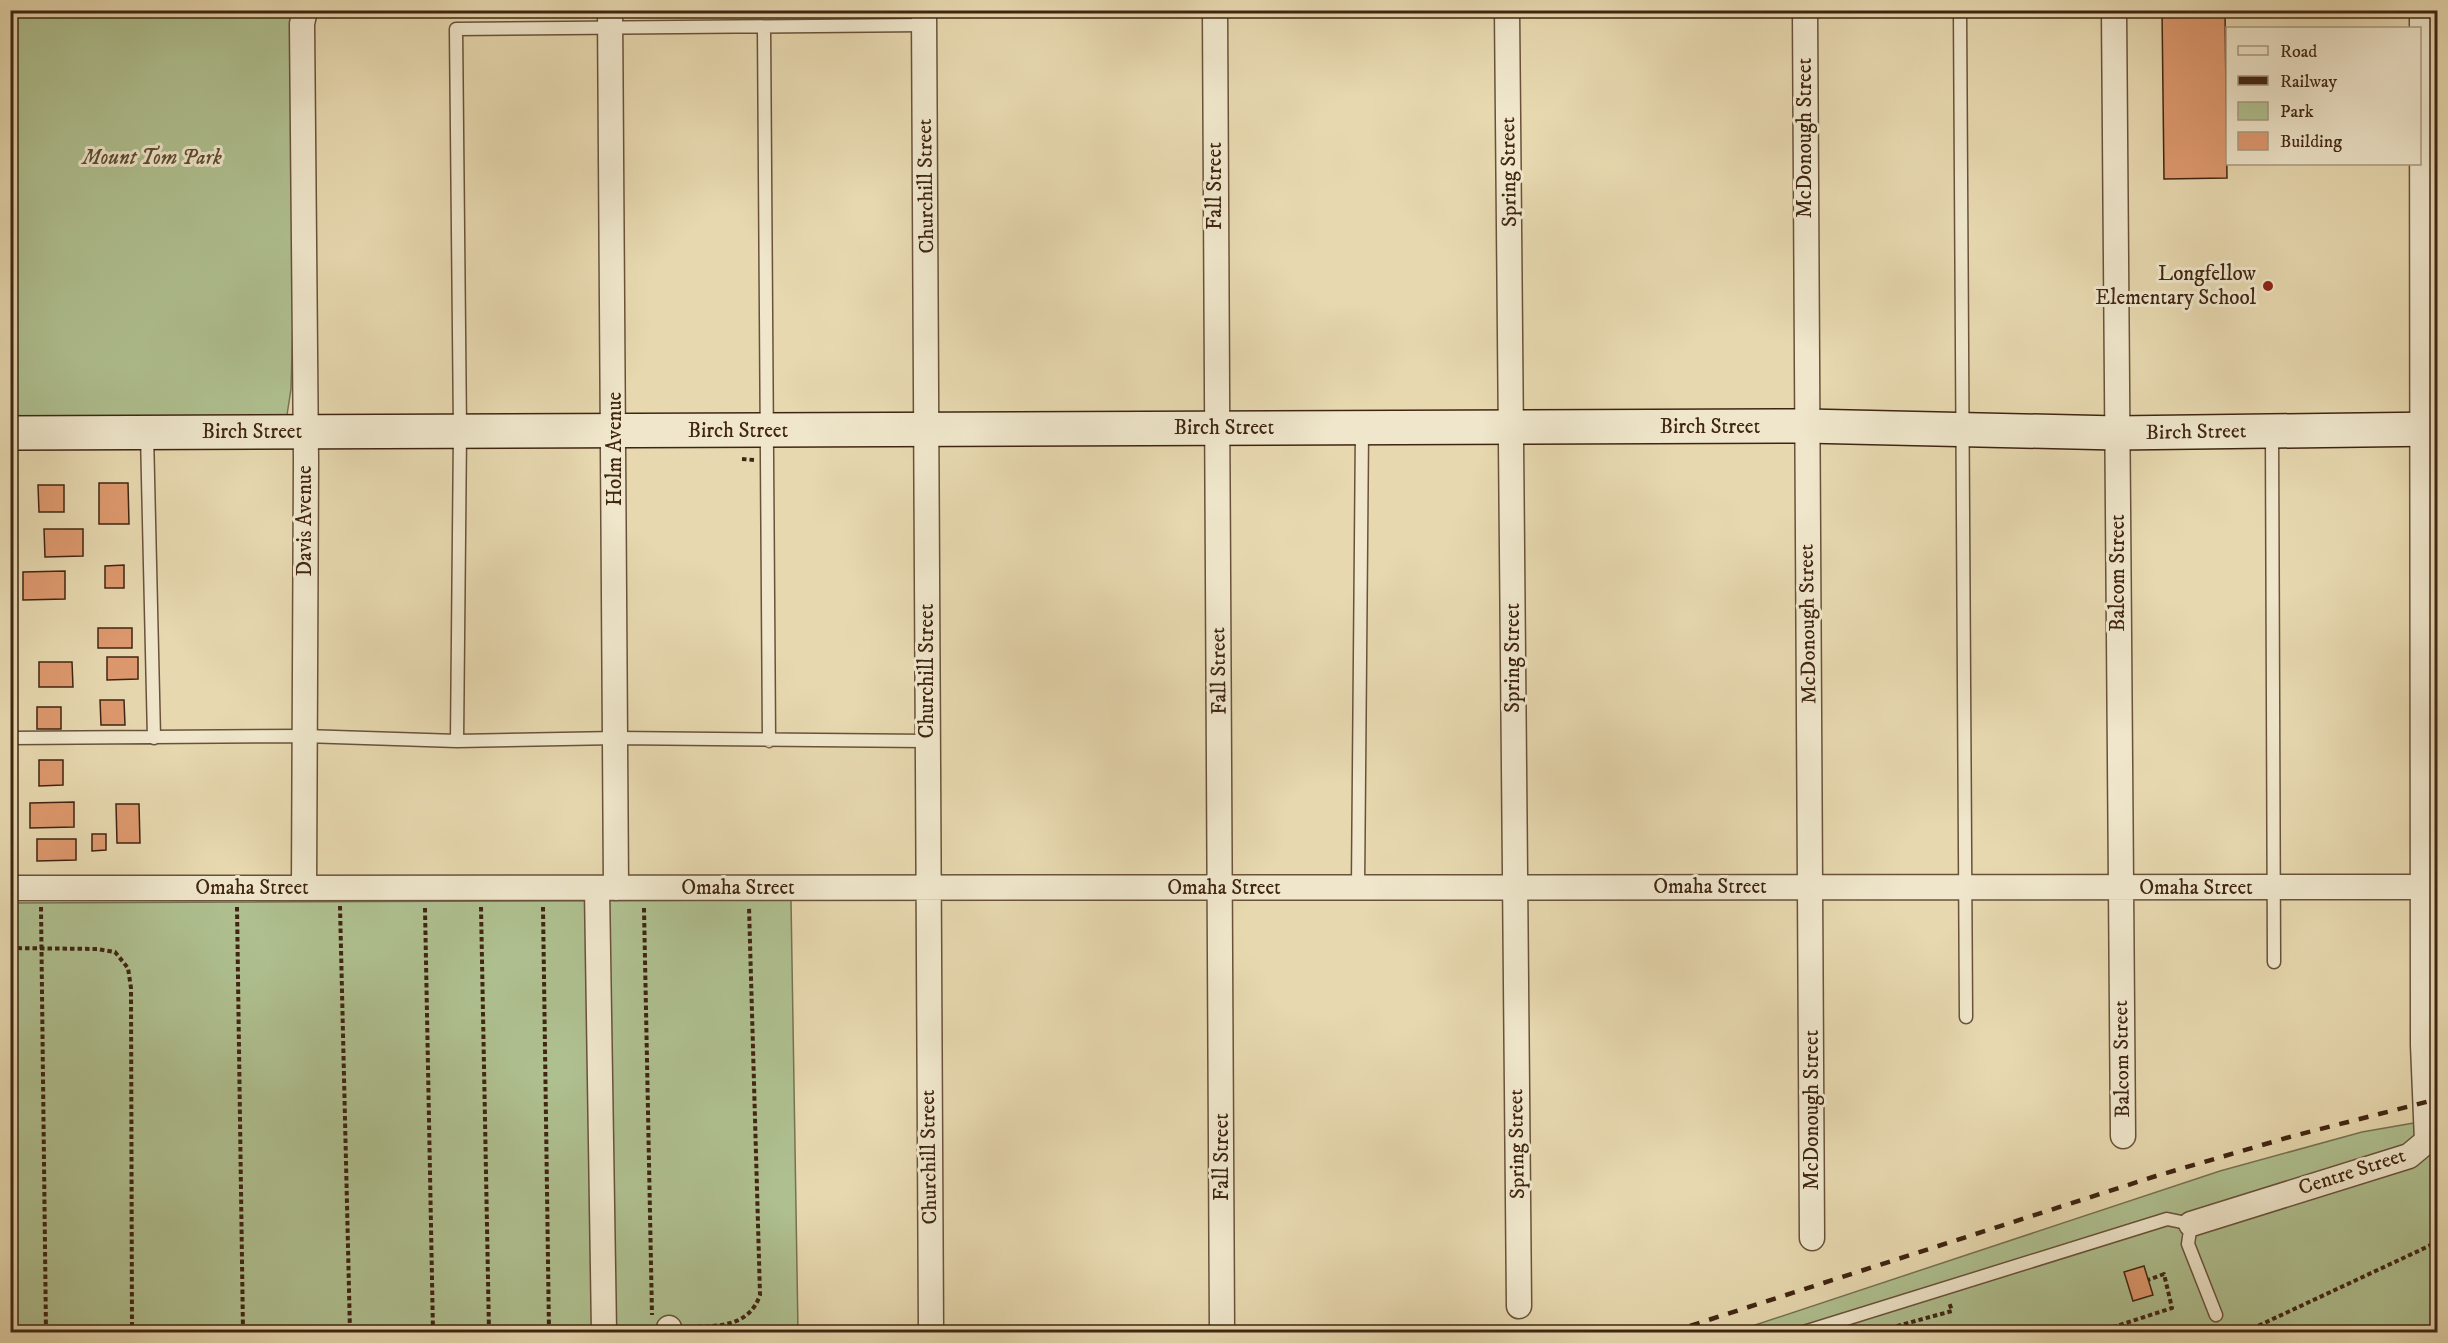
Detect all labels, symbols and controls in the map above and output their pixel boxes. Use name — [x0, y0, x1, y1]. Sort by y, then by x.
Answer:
legend — [2226, 27, 2421, 165]
text: Road — [2280, 41, 2317, 63]
street label: McDonough Street — [1792, 58, 1818, 218]
text: Railway — [2280, 71, 2338, 93]
text: Park — [2280, 101, 2314, 123]
street label: Spring Street — [1495, 116, 1523, 227]
street label: Churchill Street — [912, 118, 940, 254]
text: Building — [2280, 131, 2342, 153]
street label: Fall Street — [1202, 142, 1228, 230]
park label: Mount Tom Park — [80, 145, 222, 171]
place label: Longfellow Elementary School — [2095, 261, 2257, 311]
marker: Longfellow Elementary School — [2261, 279, 2275, 293]
street label: Holm Avenue — [602, 391, 628, 506]
street label: Birch Street — [1660, 414, 1761, 440]
street label: Birch Street — [1174, 415, 1275, 441]
street label: Birch Street — [688, 418, 789, 444]
street label: Birch Street — [2145, 418, 2247, 446]
street label: Birch Street — [202, 419, 303, 445]
street label: Davis Avenue — [292, 465, 318, 577]
street label: Balcom Street — [2105, 514, 2131, 632]
street label: McDonough Street — [1794, 543, 1822, 704]
street label: Churchill Street — [914, 603, 940, 739]
street label: Spring Street — [1500, 603, 1526, 713]
street label: Fall Street — [1205, 627, 1233, 715]
street label: Omaha Street — [1653, 874, 1767, 900]
street label: Omaha Street — [195, 875, 309, 901]
street label: Omaha Street — [681, 875, 795, 901]
street label: Omaha Street — [1167, 875, 1281, 901]
street label: Omaha Street — [2139, 875, 2253, 901]
street label: Balcom Street — [2108, 1000, 2136, 1118]
street label: McDonough Street — [1799, 1030, 1825, 1190]
street label: Spring Street — [1503, 1088, 1531, 1199]
street label: Churchill Street — [915, 1089, 943, 1225]
street label: Fall Street — [1209, 1113, 1235, 1201]
street label: Centre Street — [2295, 1142, 2409, 1202]

